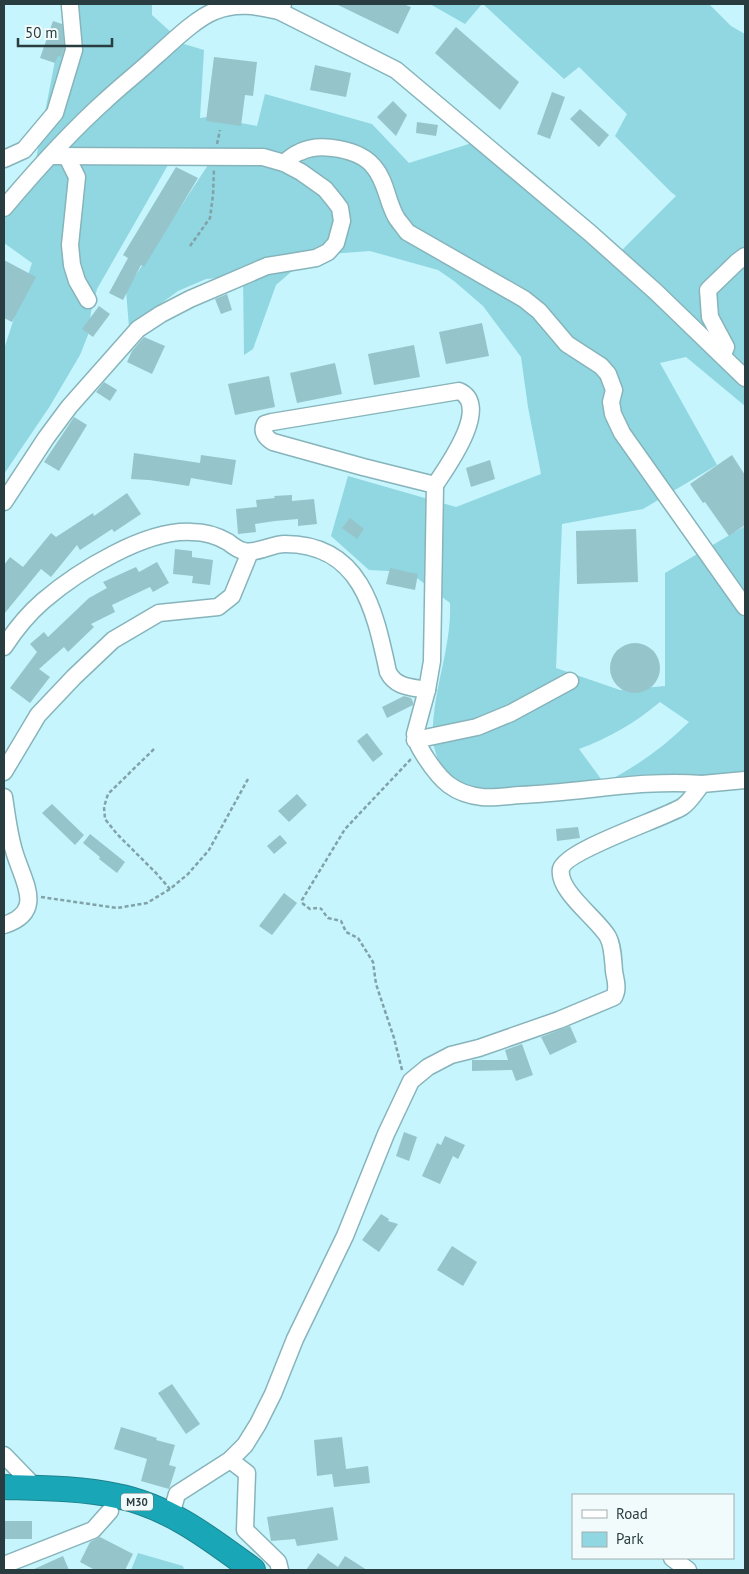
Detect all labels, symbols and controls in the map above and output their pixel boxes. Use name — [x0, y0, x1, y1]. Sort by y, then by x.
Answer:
scale bar — [18, 15, 111, 47]
text: 50 m — [25, 23, 58, 42]
road number: M30 — [121, 1494, 153, 1510]
legend — [572, 1494, 734, 1559]
text: Road — [616, 1504, 648, 1523]
text: Park — [616, 1529, 644, 1548]

